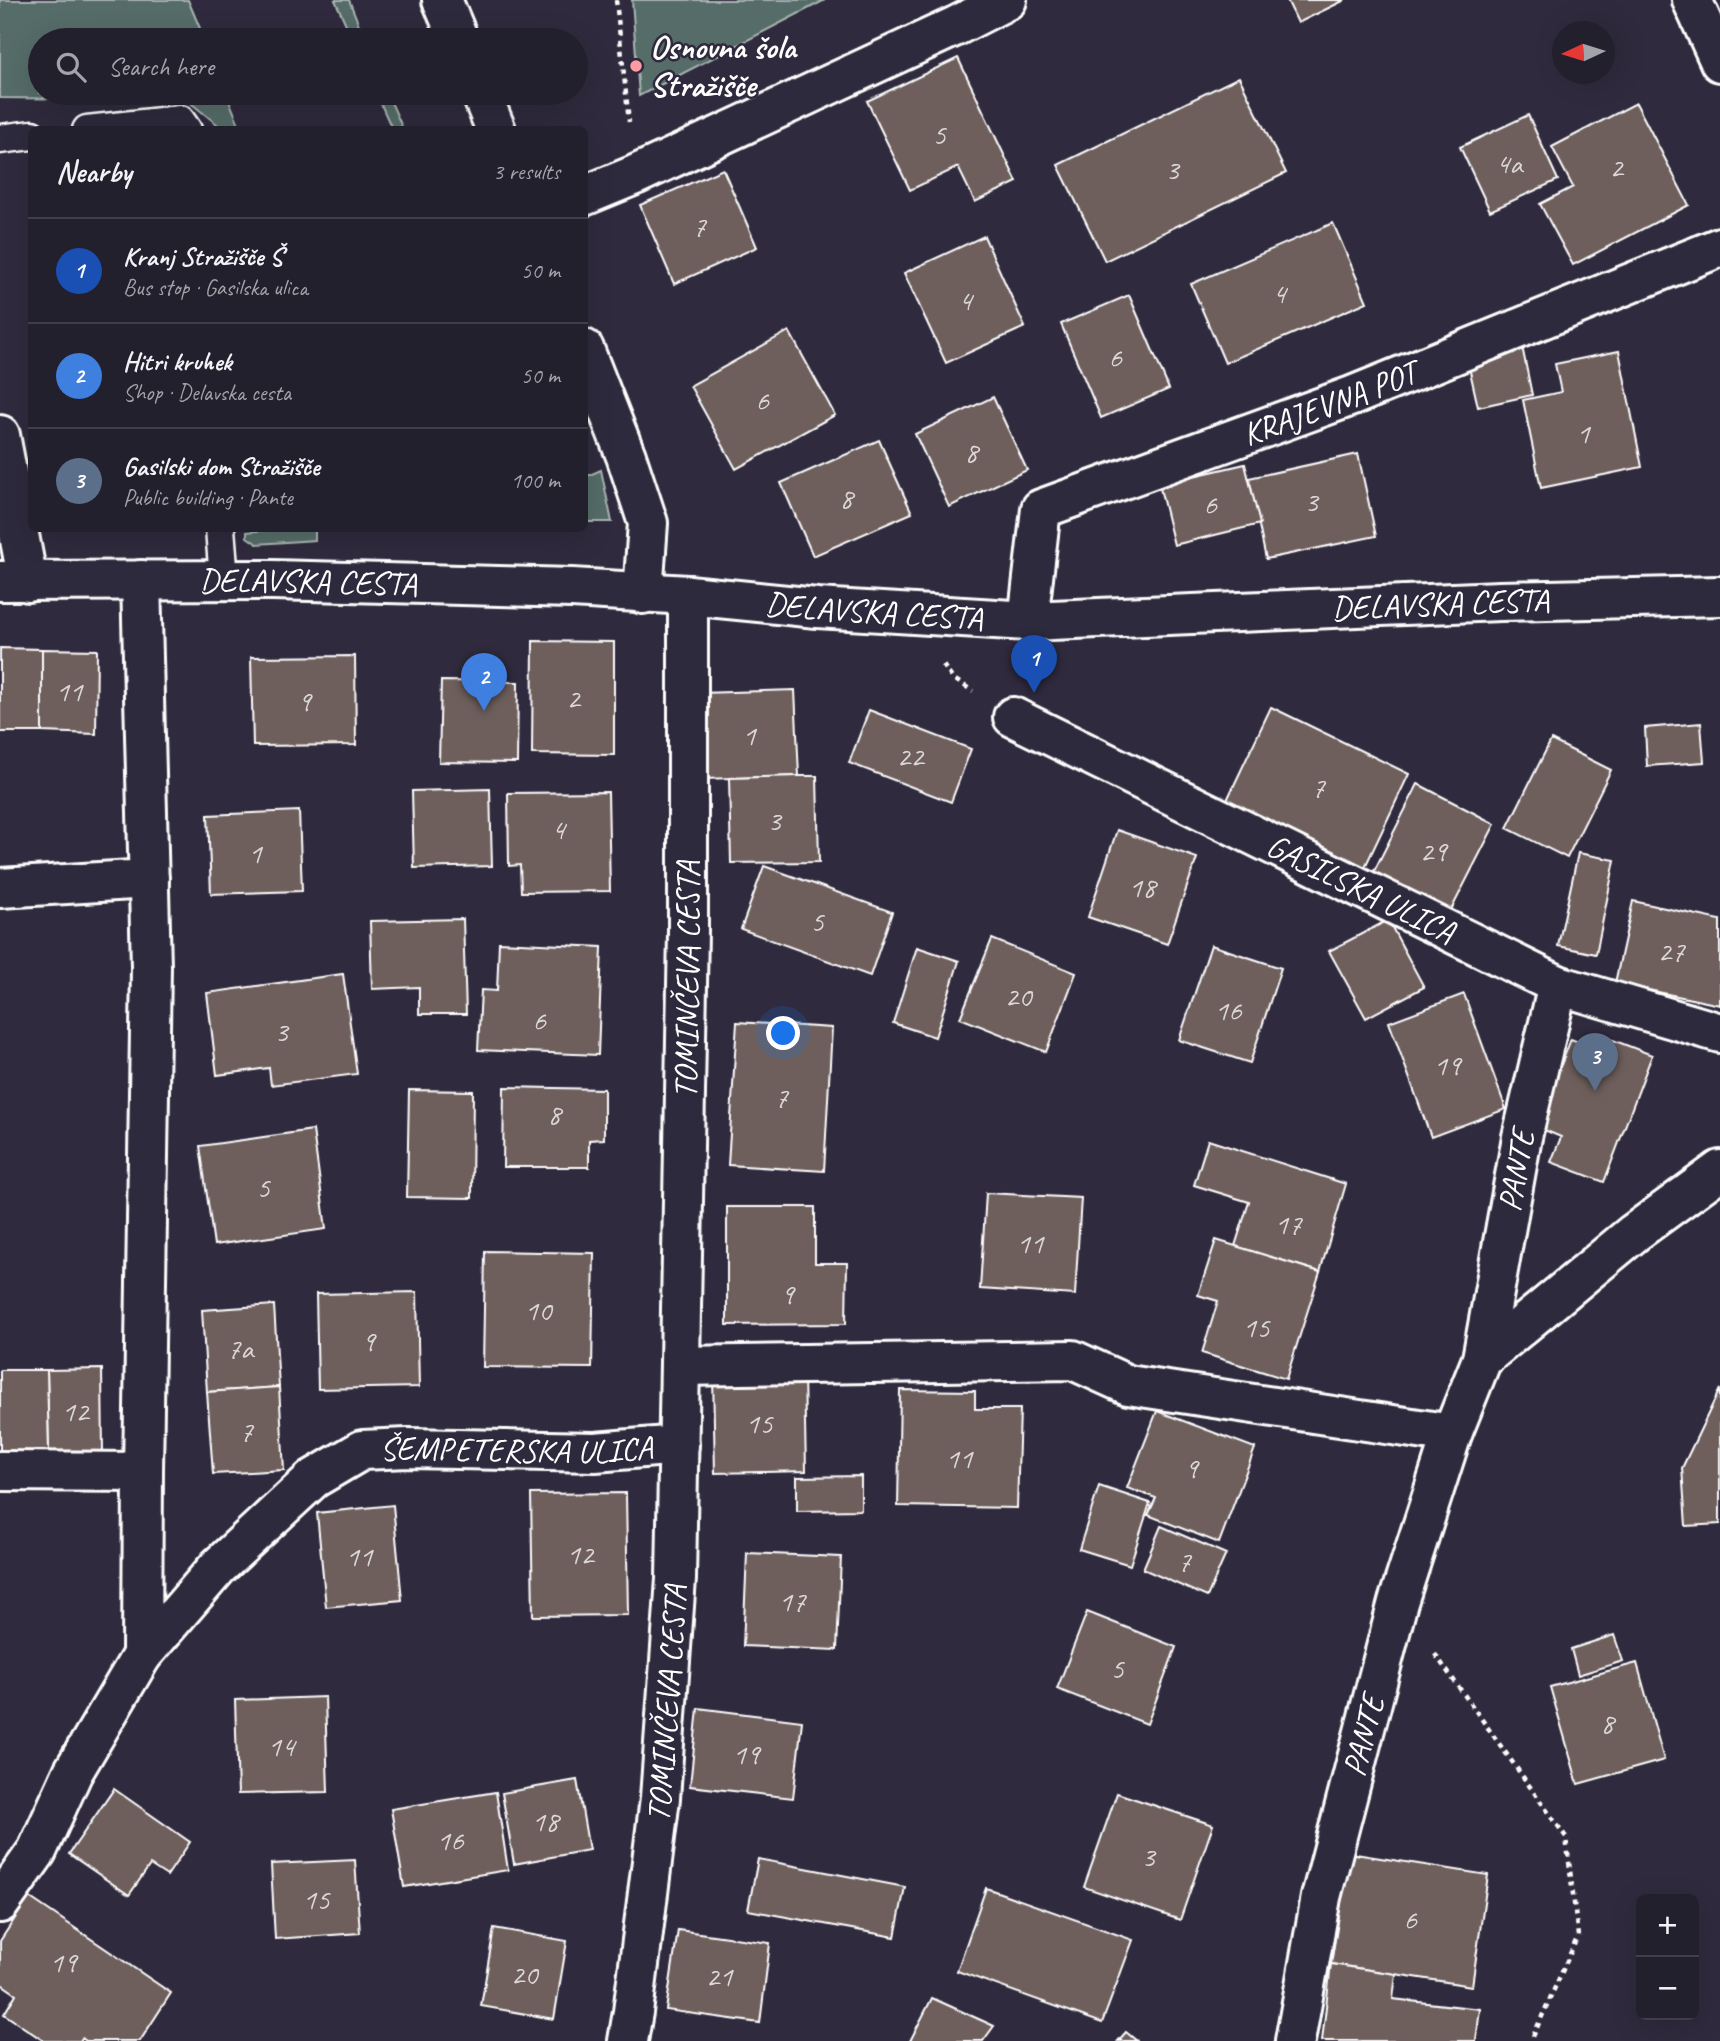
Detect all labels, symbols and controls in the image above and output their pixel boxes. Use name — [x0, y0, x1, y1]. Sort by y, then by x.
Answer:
north arrow — [1552, 21, 1615, 84]
place label: Osnovna šola Stražišče — [650, 26, 798, 106]
search box — [28, 28, 588, 105]
icon: search — [52, 48, 90, 86]
text: Search here — [108, 50, 214, 83]
marker: Osnovna šola Stražišče — [628, 58, 644, 74]
house number: 5 — [932, 115, 947, 153]
house number: 4a — [1496, 144, 1524, 182]
house number: 2 — [1609, 148, 1625, 186]
house number: 3 — [1165, 150, 1181, 188]
text: Nearby — [56, 153, 132, 191]
text: 3 results — [493, 157, 560, 186]
house number: 7 — [692, 207, 707, 245]
text: Kranj Stražišče Š — [123, 240, 282, 273]
text: 1 — [74, 256, 84, 285]
text: 50 m — [521, 256, 560, 285]
text: Bus stop · Gasilska ulica — [123, 273, 308, 302]
house number: 4 — [1272, 274, 1288, 312]
house number: 4 — [958, 281, 974, 319]
house number: 6 — [1108, 338, 1123, 376]
text: Hitri kruhek — [123, 345, 232, 378]
street label: KRAJEVNA POT — [1237, 348, 1429, 455]
text: 2 — [74, 361, 84, 390]
text: 50 m — [521, 361, 560, 390]
text: Shop · Delavska cesta — [123, 378, 291, 407]
house number: 6 — [755, 381, 770, 419]
house number: 1 — [1576, 414, 1591, 452]
house number: 8 — [964, 433, 980, 471]
text: Gasilski dom Stražišče — [123, 450, 320, 483]
text: 3 — [74, 466, 84, 495]
text: 100 m — [511, 466, 560, 495]
house number: 8 — [839, 479, 855, 517]
house number: 3 — [1304, 482, 1320, 520]
text: Public building · Pante — [123, 483, 293, 512]
house number: 6 — [1203, 485, 1218, 523]
street label: DELAVSKA CESTA — [199, 559, 419, 605]
street label: DELAVSKA CESTA — [1331, 579, 1551, 629]
street label: DELAVSKA CESTA — [763, 582, 985, 639]
pin: 1 — [1011, 635, 1057, 693]
pin: 2 — [461, 653, 507, 711]
house number: 11 — [56, 672, 84, 710]
house number: 2 — [566, 679, 582, 717]
house number: 9 — [297, 682, 313, 720]
house number: 1 — [742, 716, 757, 754]
house number: 22 — [897, 737, 926, 775]
house number: 7 — [1311, 768, 1326, 806]
house number: 3 — [767, 801, 783, 839]
house number: 4 — [551, 810, 567, 848]
street label: GASILSKA ULICA — [1260, 824, 1464, 953]
house number: 29 — [1420, 832, 1449, 870]
house number: 1 — [248, 834, 263, 872]
street label: TOMINČEVA CESTA — [664, 860, 709, 1099]
house number: 18 — [1129, 868, 1158, 906]
house number: 5 — [810, 902, 825, 940]
house number: 27 — [1658, 932, 1686, 970]
house number: 20 — [1005, 977, 1034, 1015]
house number: 16 — [1215, 991, 1243, 1029]
house number: 6 — [532, 1001, 547, 1039]
house number: 3 — [274, 1012, 290, 1050]
your location — [766, 1016, 800, 1050]
pin: 3 — [1572, 1033, 1618, 1091]
house number: 19 — [1434, 1046, 1463, 1084]
house number: 7 — [774, 1078, 789, 1116]
house number: 8 — [547, 1095, 563, 1133]
street label: PANTE — [1488, 1123, 1545, 1214]
house number: 5 — [256, 1168, 271, 1206]
house number: 17 — [1275, 1205, 1303, 1243]
house number: 11 — [1017, 1224, 1045, 1262]
house number: 9 — [780, 1275, 796, 1313]
house number: 10 — [525, 1291, 554, 1329]
house number: 15 — [1243, 1308, 1271, 1346]
house number: 9 — [361, 1322, 377, 1360]
house number: 7a — [227, 1329, 255, 1367]
house number: 12 — [62, 1392, 91, 1430]
house number: 15 — [746, 1404, 774, 1442]
house number: 7 — [239, 1412, 254, 1450]
street label: ŠEMPETERSKA ULICA — [379, 1426, 656, 1473]
house number: 11 — [946, 1439, 974, 1477]
house number: 9 — [1184, 1449, 1200, 1487]
house number: 12 — [567, 1535, 596, 1573]
house number: 11 — [346, 1537, 374, 1575]
house number: 7 — [1177, 1542, 1192, 1580]
street label: TOMINČEVA CESTA — [636, 1582, 697, 1824]
house number: 17 — [779, 1582, 807, 1620]
house number: 5 — [1110, 1649, 1125, 1687]
street label: PANTE — [1332, 1687, 1395, 1781]
house number: 8 — [1600, 1704, 1616, 1742]
house number: 14 — [268, 1727, 297, 1765]
house number: 19 — [733, 1735, 762, 1773]
house number: 18 — [532, 1802, 561, 1840]
house number: 16 — [437, 1821, 465, 1859]
house number: 3 — [1141, 1837, 1157, 1875]
house number: 15 — [303, 1880, 331, 1918]
map controls — [1636, 1894, 1699, 2020]
button: + — [1636, 1894, 1699, 1957]
house number: 6 — [1403, 1900, 1418, 1938]
house number: 19 — [50, 1943, 79, 1981]
house number: 20 — [511, 1955, 540, 1993]
house number: 21 — [706, 1957, 734, 1995]
button: − — [1636, 1957, 1699, 2020]

